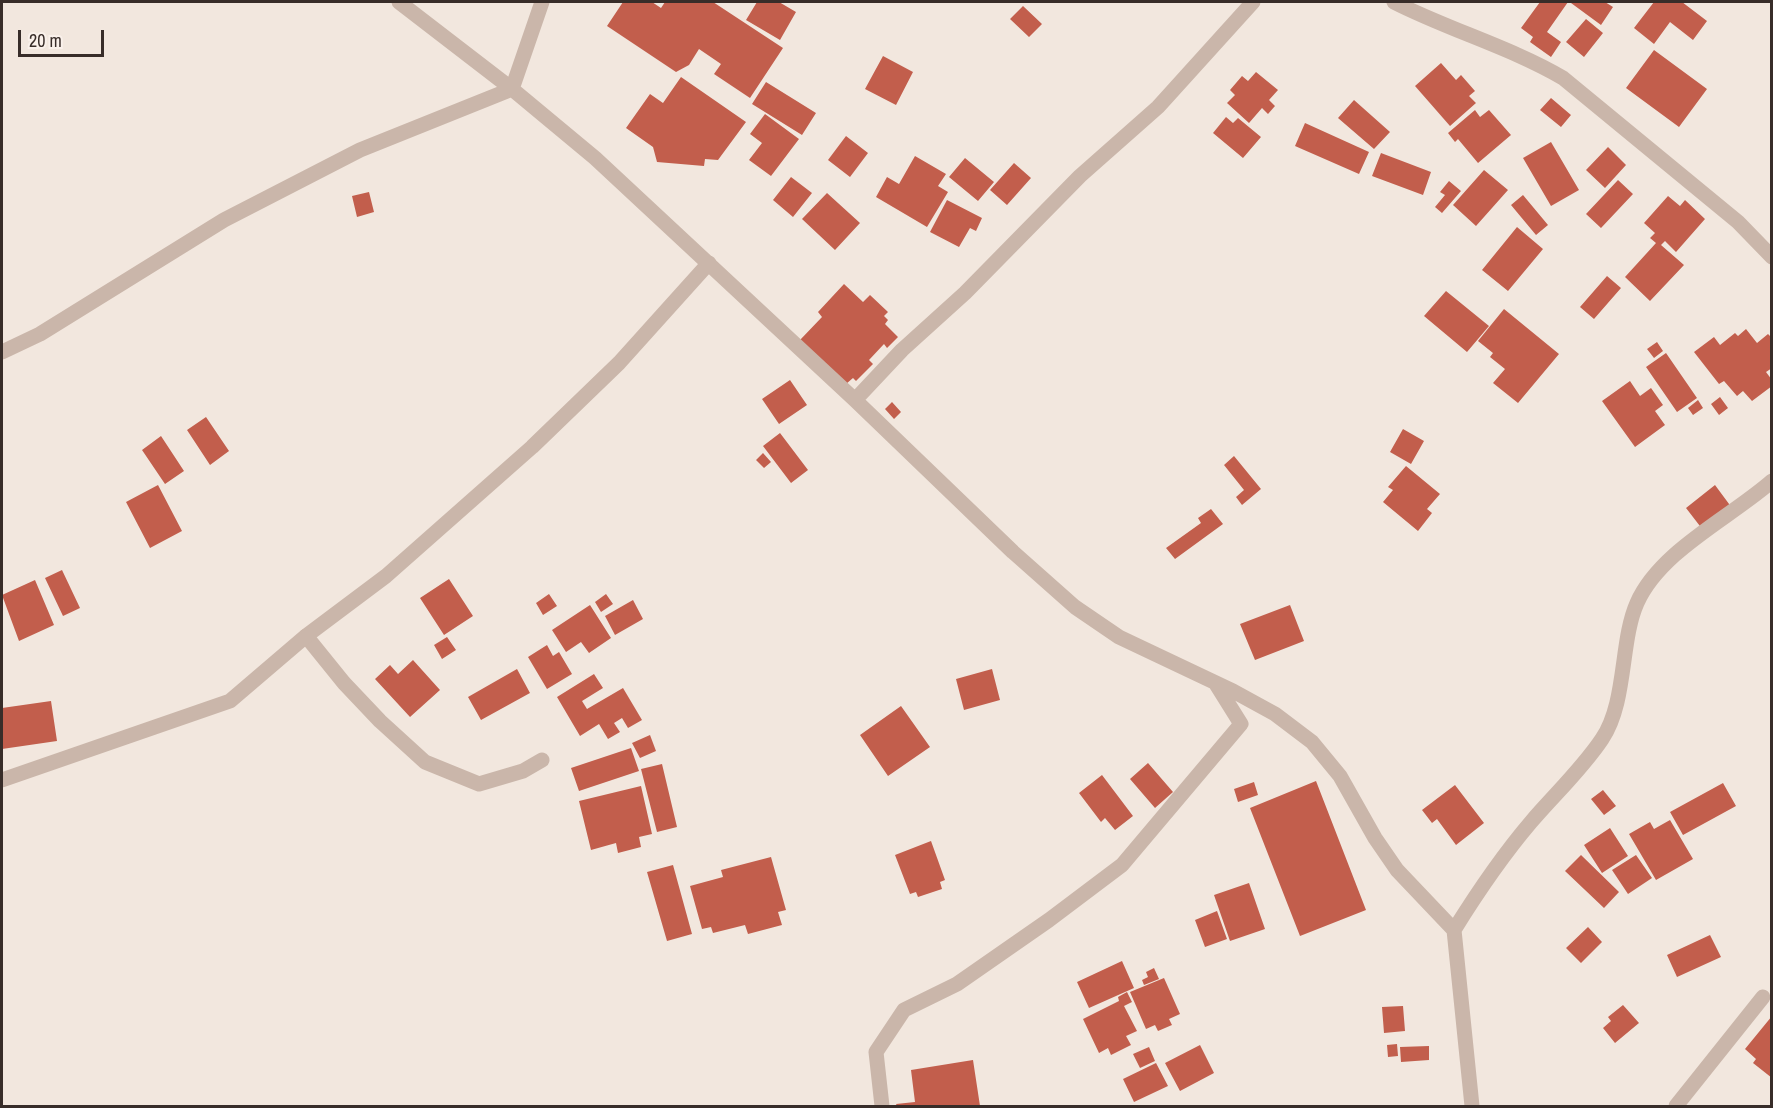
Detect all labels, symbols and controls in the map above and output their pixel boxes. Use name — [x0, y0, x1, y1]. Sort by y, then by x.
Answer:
scale bar — [21, 18, 106, 56]
text: 20 m — [29, 28, 62, 53]

